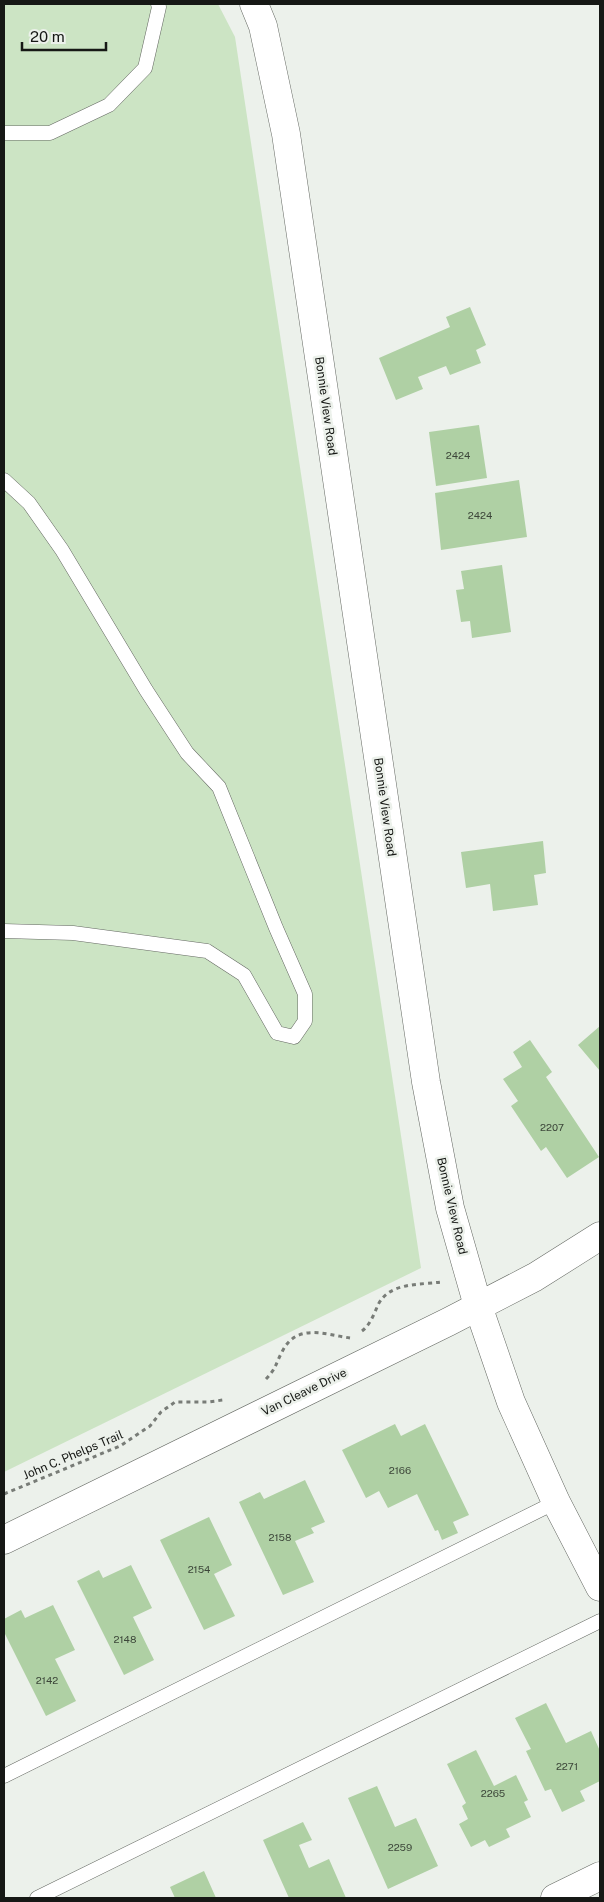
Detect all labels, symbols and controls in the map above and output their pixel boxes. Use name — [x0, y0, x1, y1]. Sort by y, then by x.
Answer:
scale bar — [22, 20, 106, 52]
text: 20 m — [30, 28, 65, 45]
street label: Bonnie View Road — [312, 356, 340, 456]
house number: 2424 — [446, 449, 470, 461]
house number: 2424 — [468, 509, 492, 521]
street label: Bonnie View Road — [371, 757, 399, 857]
house number: 2207 — [540, 1121, 564, 1133]
street label: Bonnie View Road — [434, 1156, 470, 1256]
street label: Van Cleave Drive — [259, 1365, 349, 1419]
street label: John C. Phelps Trail — [21, 1427, 126, 1482]
house number: 2166 — [389, 1464, 411, 1476]
house number: 2158 — [269, 1531, 291, 1543]
house number: 2154 — [188, 1563, 210, 1575]
house number: 2148 — [114, 1633, 136, 1645]
house number: 2142 — [36, 1674, 58, 1686]
house number: 2271 — [556, 1760, 578, 1772]
house number: 2265 — [481, 1787, 505, 1799]
house number: 2259 — [388, 1841, 412, 1853]

